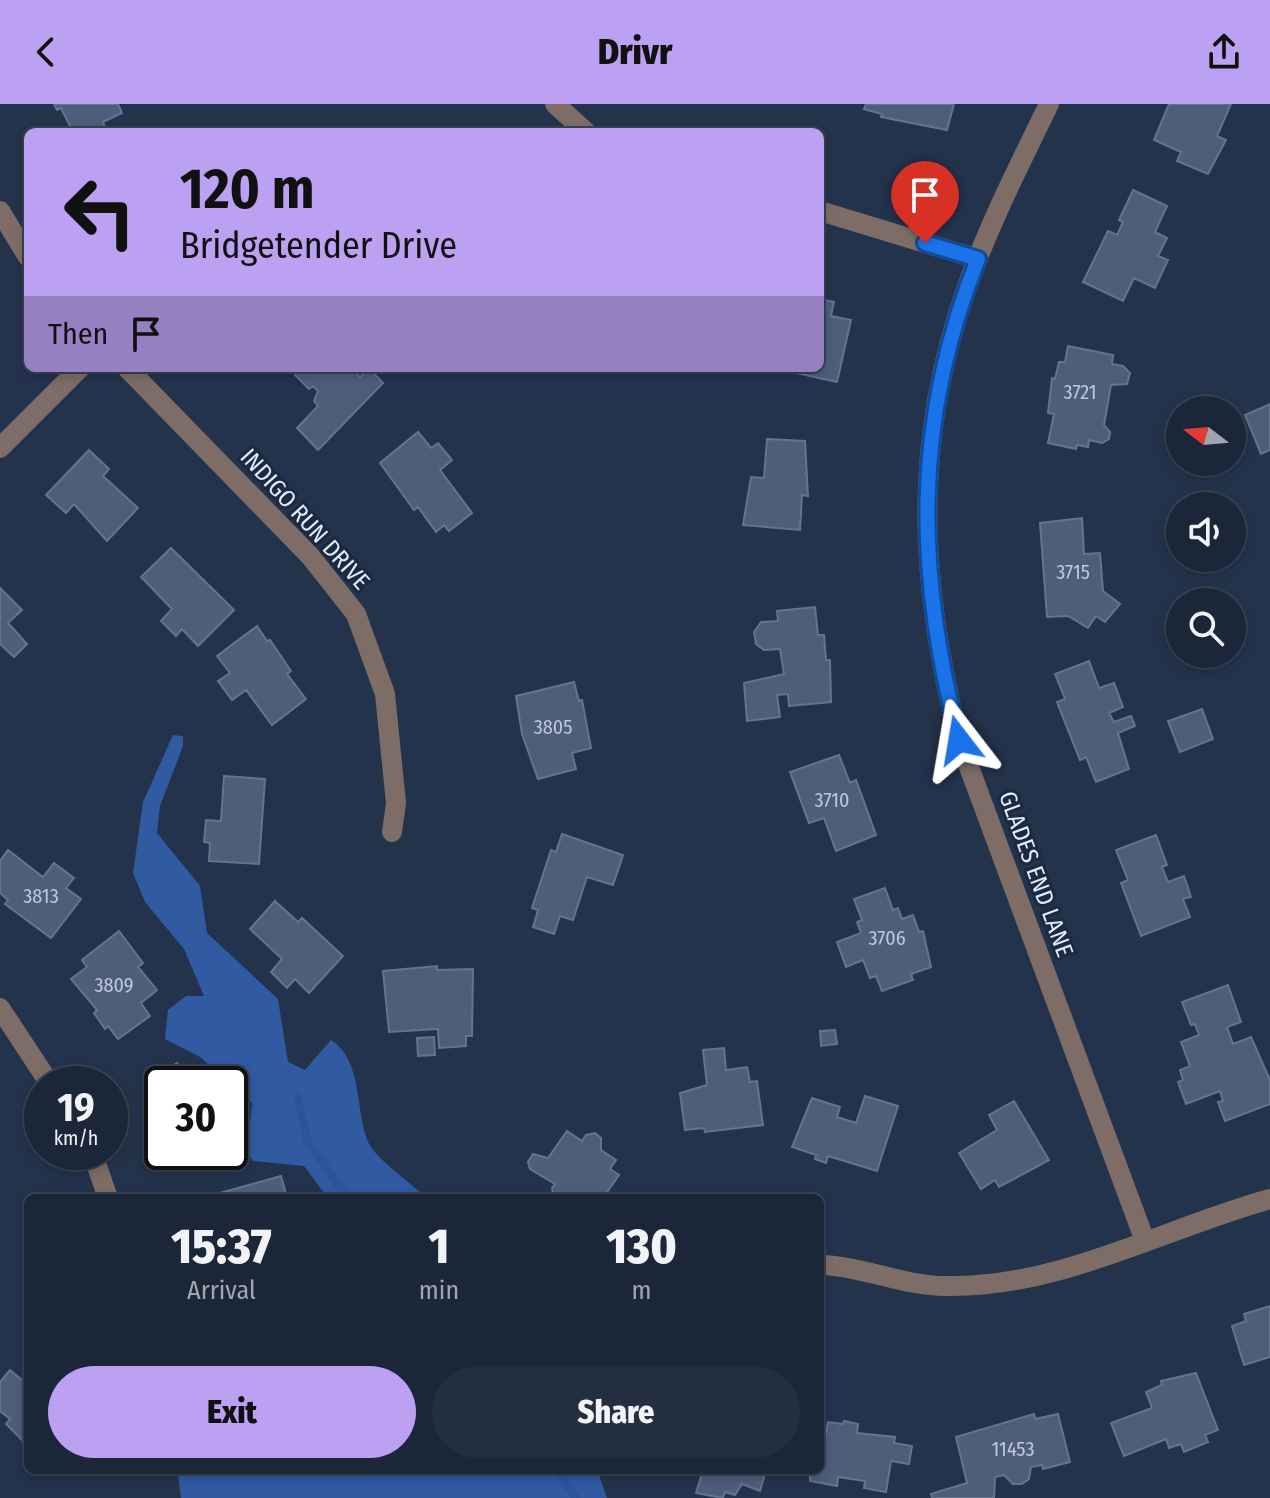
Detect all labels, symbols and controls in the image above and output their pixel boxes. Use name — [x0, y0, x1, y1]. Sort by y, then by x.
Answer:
icon: back — [24, 30, 68, 74]
text: Drivr — [598, 30, 672, 74]
icon: share — [1202, 30, 1246, 74]
text: 120 m — [180, 156, 315, 223]
icon: left — [48, 160, 152, 264]
pin — [891, 161, 959, 243]
icon: arrive — [903, 173, 947, 217]
text: Bridgetender Drive — [180, 224, 457, 268]
icon: arrive — [124, 312, 168, 356]
text: Then — [48, 316, 108, 352]
house number: 3721 — [1064, 380, 1096, 404]
north arrow — [1166, 396, 1246, 476]
map controls — [1166, 396, 1246, 668]
street label: INDIGO RUN DRIVE — [235, 443, 375, 595]
button: sound — [1166, 492, 1246, 572]
house number: 3715 — [1056, 560, 1090, 584]
button: search — [1166, 588, 1246, 668]
position arrow — [917, 698, 1001, 782]
house number: 3805 — [534, 715, 572, 739]
street label: GLADES END LANE — [993, 787, 1079, 961]
house number: 3710 — [815, 788, 849, 812]
house number: 3813 — [23, 884, 59, 908]
house number: 3706 — [868, 926, 906, 950]
house number: 3809 — [95, 973, 134, 997]
speed limit sign: 30 — [144, 1066, 248, 1170]
text: 19 — [57, 1084, 95, 1132]
text: km/h — [54, 1126, 98, 1150]
text: 15:37 — [171, 1218, 272, 1276]
text: 1 — [429, 1218, 449, 1276]
text: 130 — [606, 1218, 677, 1276]
text: Arrival — [187, 1275, 256, 1306]
text: min — [419, 1275, 459, 1306]
text: m — [632, 1275, 652, 1306]
button: Exit — [48, 1366, 416, 1458]
button: Share — [432, 1366, 800, 1458]
house number: 11453 — [992, 1437, 1034, 1461]

